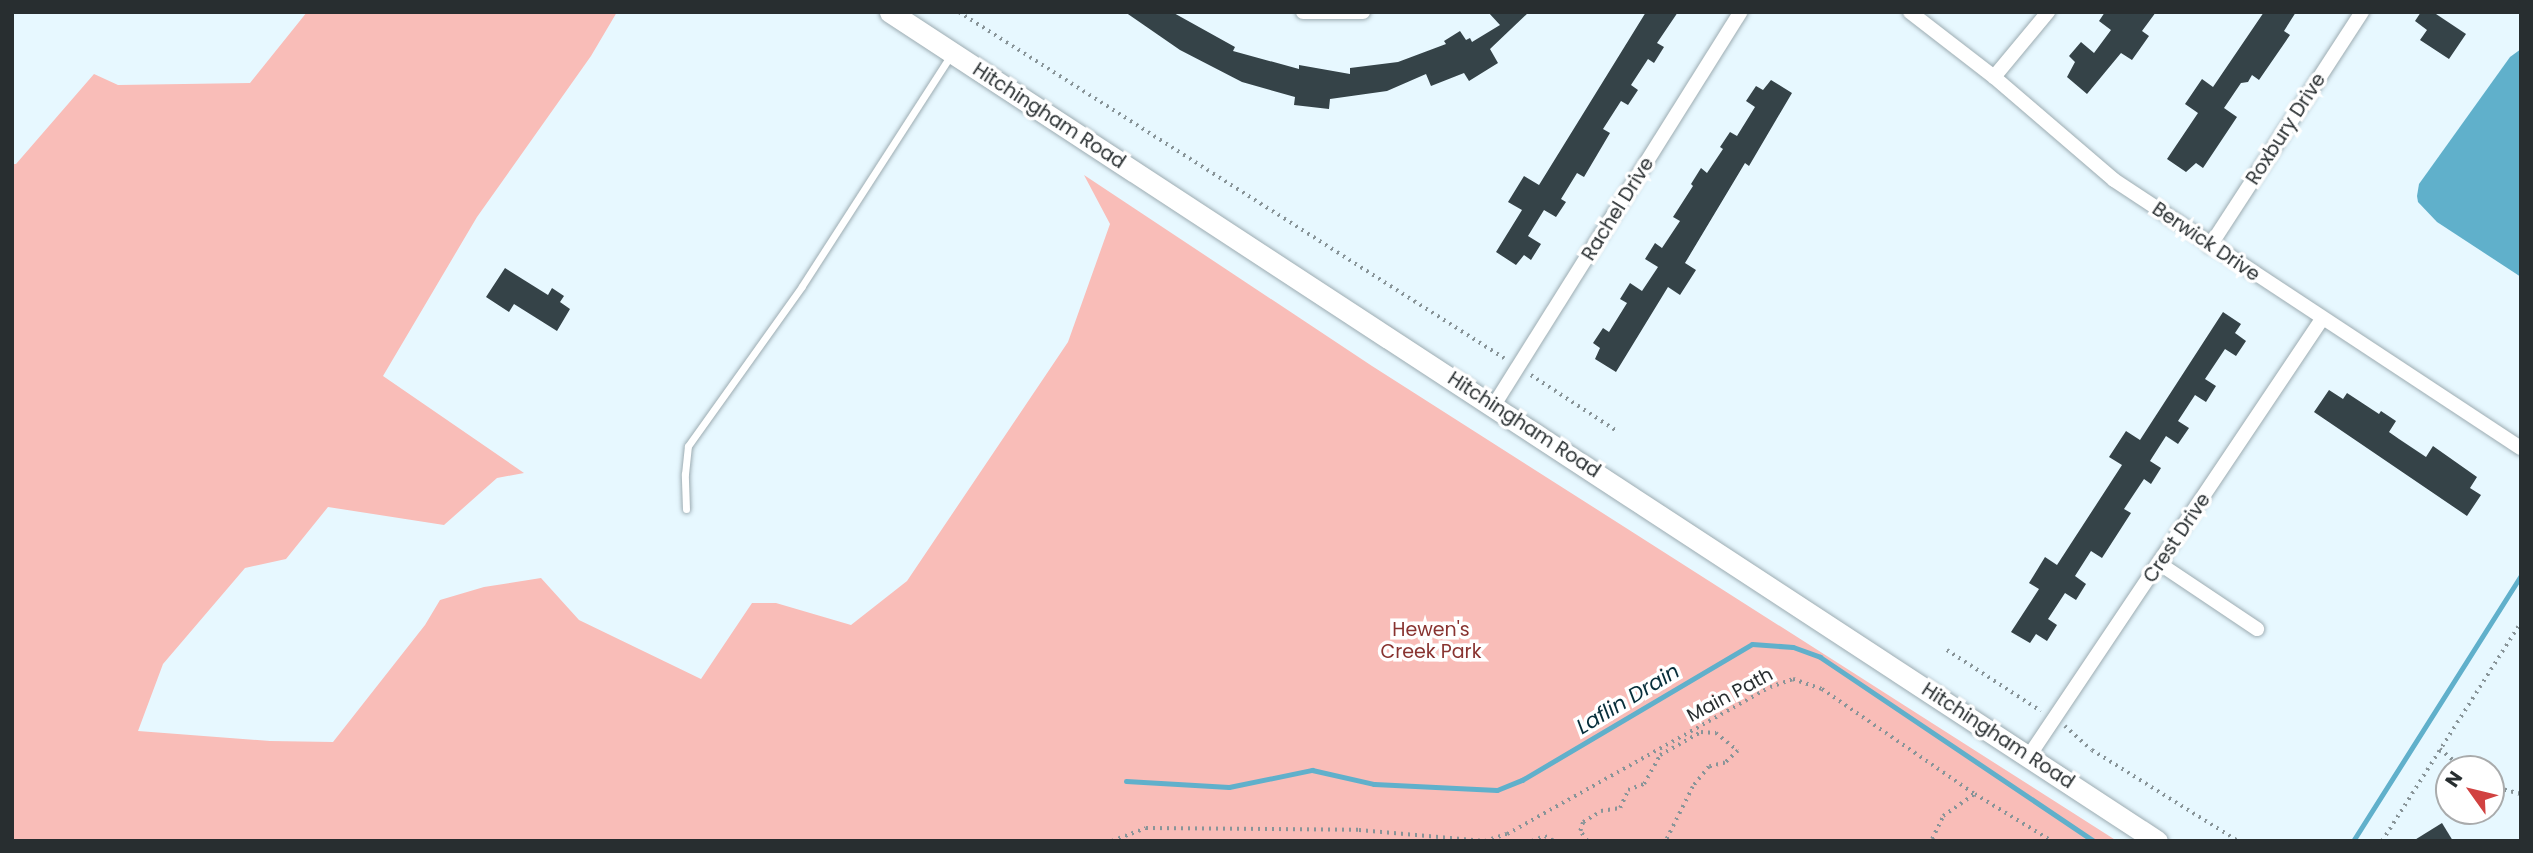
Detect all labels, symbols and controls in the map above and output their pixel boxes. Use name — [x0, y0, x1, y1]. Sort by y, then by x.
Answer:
street label: Hitchingham Road — [969, 58, 1129, 174]
street label: Roxbury Drive — [2241, 69, 2331, 189]
street label: Rachel Drive — [1577, 153, 1659, 265]
street label: Berwick Drive — [2148, 198, 2264, 286]
street label: Hitchingham Road — [1444, 367, 1604, 483]
street label: Crest Drive — [2139, 489, 2215, 587]
park label: Hewen's Creek Park — [1381, 619, 1481, 663]
water label: Laflin Drain — [1572, 658, 1684, 740]
street label: Main Path — [1683, 663, 1777, 727]
street label: Hitchingham Road — [1918, 678, 2078, 794]
north arrow — [2435, 755, 2505, 825]
text: N — [2439, 766, 2469, 793]

